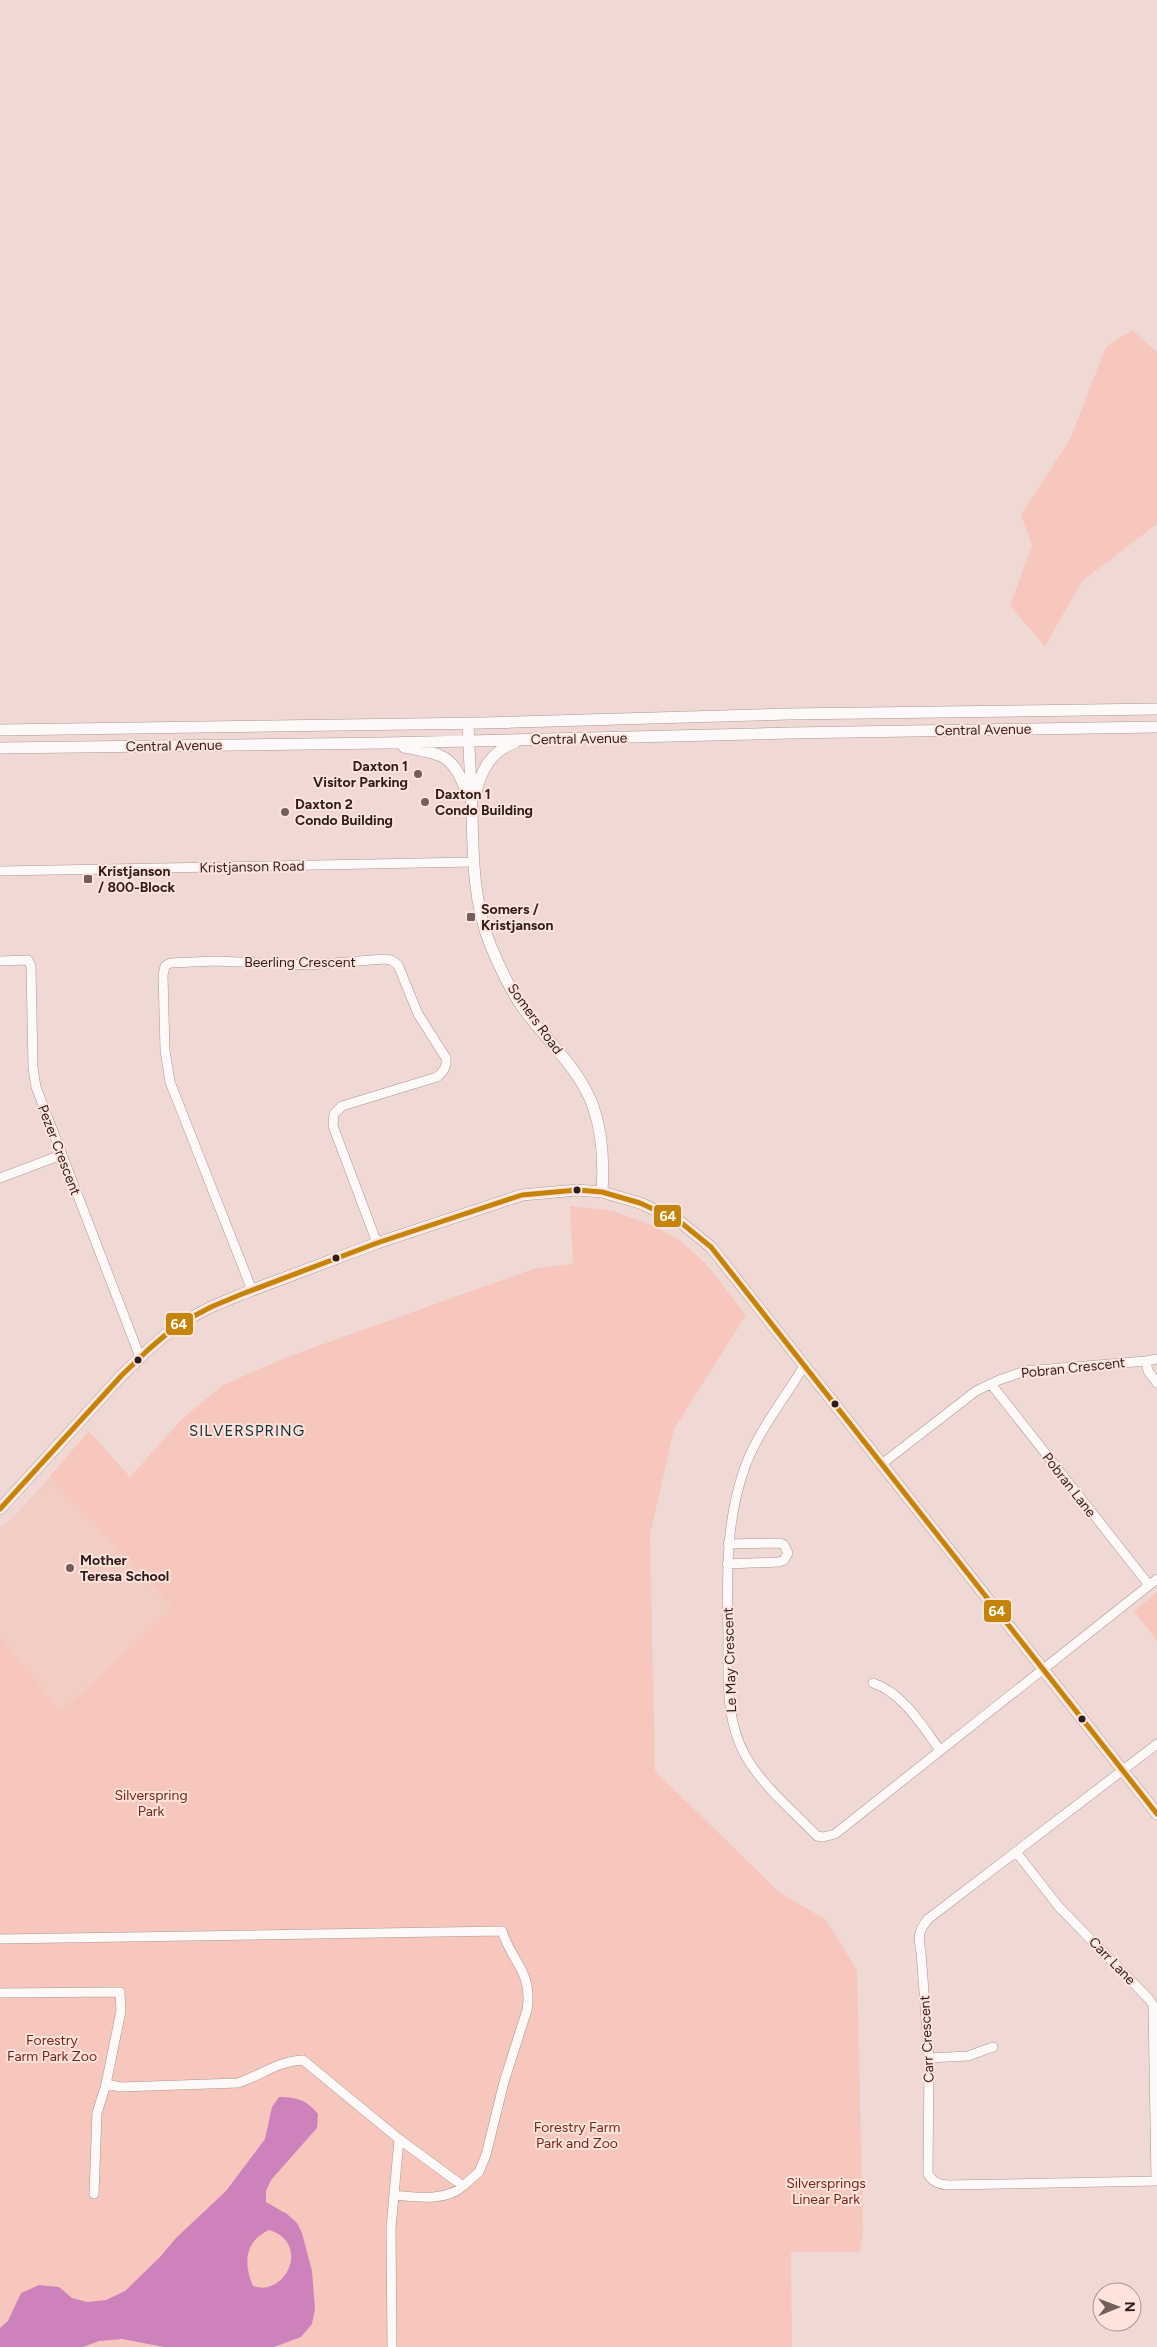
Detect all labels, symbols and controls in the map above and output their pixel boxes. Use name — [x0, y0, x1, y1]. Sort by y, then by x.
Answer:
street label: Central Avenue — [935, 721, 1032, 739]
street label: Central Avenue — [531, 730, 628, 748]
street label: Central Avenue — [126, 737, 223, 755]
place label: Daxton 1 Visitor Parking — [313, 758, 408, 791]
marker: Daxton 1 Visitor Parking — [412, 768, 424, 780]
place label: Daxton 1 Condo Building — [435, 786, 533, 819]
place label: Daxton 2 Condo Building — [295, 796, 393, 829]
marker: Daxton 1 Condo Building — [419, 796, 431, 808]
marker: Daxton 2 Condo Building — [279, 806, 291, 818]
street label: Kristjanson Road — [199, 858, 305, 876]
place label: Kristjanson / 800-Block — [98, 863, 176, 896]
marker: Kristjanson / 800-Block — [82, 873, 94, 885]
place label: Somers / Kristjanson — [481, 901, 553, 934]
marker: Somers / Kristjanson — [465, 911, 477, 923]
street label: Beerling Crescent — [244, 954, 356, 971]
street label: Somers Road — [504, 980, 566, 1058]
street label: Pezer Crescent — [34, 1102, 84, 1198]
unlabelled marker — [572, 1185, 582, 1195]
line badge: 64 — [653, 1204, 682, 1228]
text: 64 — [660, 1208, 677, 1225]
unlabelled marker — [331, 1253, 341, 1263]
line badge: 64 — [165, 1312, 194, 1336]
text: 64 — [171, 1316, 188, 1333]
street label: Pobran Crescent — [1020, 1354, 1126, 1382]
unlabelled marker — [133, 1355, 143, 1365]
unlabelled marker — [830, 1399, 840, 1409]
district label: SILVERSPRING — [189, 1422, 305, 1440]
street label: Pobran Lane — [1039, 1449, 1100, 1521]
place label: Mother Teresa School — [80, 1552, 169, 1585]
marker: Mother Teresa School — [64, 1562, 76, 1574]
line badge: 64 — [983, 1599, 1012, 1623]
text: 64 — [989, 1603, 1006, 1620]
street label: Le May Crescent — [720, 1607, 740, 1713]
unlabelled marker — [1077, 1714, 1087, 1724]
park label: Silverspring Park — [114, 1787, 188, 1820]
street label: Carr Lane — [1085, 1933, 1139, 1989]
street label: Carr Crescent — [916, 1995, 938, 2083]
park label: Forestry Farm Park Zoo — [7, 2032, 97, 2065]
park label: Forestry Farm Park and Zoo — [534, 2119, 620, 2152]
park label: Silversprings Linear Park — [786, 2175, 866, 2208]
north arrow — [1092, 2282, 1142, 2332]
text: N — [1121, 2301, 1138, 2312]

